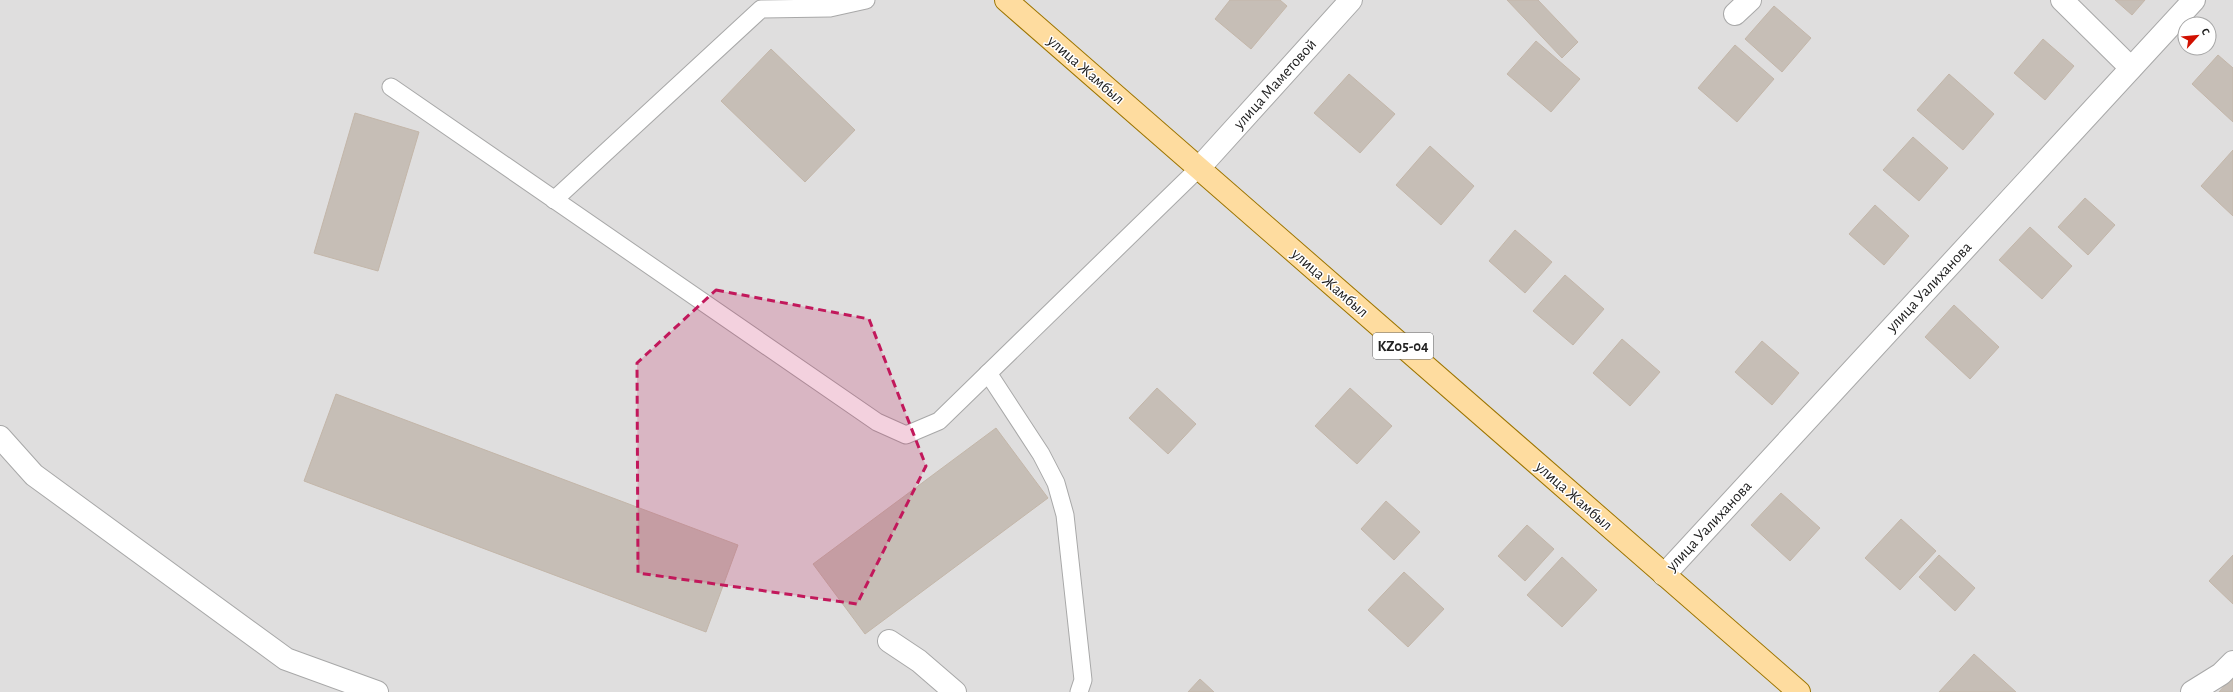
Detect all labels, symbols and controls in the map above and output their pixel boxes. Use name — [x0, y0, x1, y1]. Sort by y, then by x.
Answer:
north arrow — [2177, 16, 2217, 56]
text: С — [2199, 26, 2212, 37]
street label: улица Жамбыл — [1043, 32, 1127, 108]
street label: улица Маметовой — [1230, 36, 1320, 133]
street label: улица Уалиханова — [1883, 239, 1975, 337]
street label: улица Жамбыл — [1287, 245, 1371, 321]
road number: KZ05-04 — [1373, 333, 1433, 359]
street label: улица Жамбыл — [1531, 458, 1615, 534]
street label: улица Уалиханова — [1663, 478, 1755, 576]

